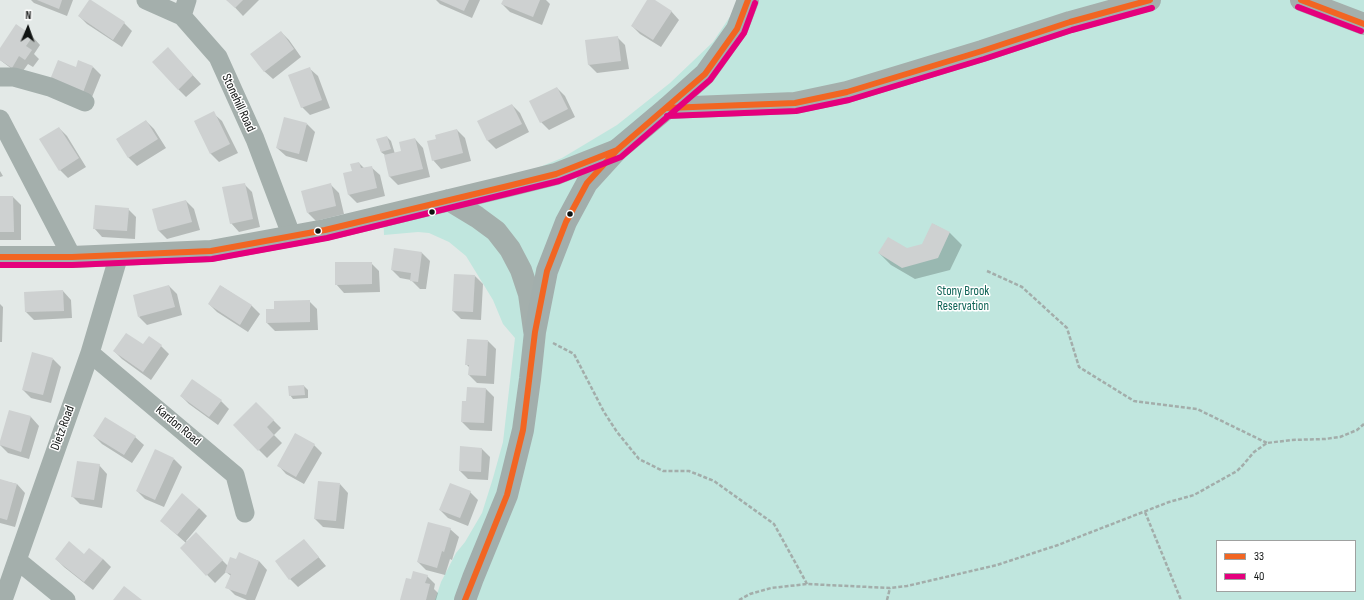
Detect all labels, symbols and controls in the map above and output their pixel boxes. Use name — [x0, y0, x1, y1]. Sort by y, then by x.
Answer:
north arrow — [8, 8, 48, 48]
text: N — [25, 9, 32, 22]
street label: Stonehill Road — [218, 72, 258, 134]
unlabelled marker — [427, 207, 437, 217]
unlabelled marker — [565, 209, 575, 219]
unlabelled marker — [313, 226, 323, 236]
park label: Stony Brook Reservation — [937, 284, 989, 315]
street label: Kardon Road — [152, 403, 204, 449]
street label: Dietz Road — [48, 404, 78, 452]
legend — [1216, 540, 1356, 592]
text: 33 — [1254, 549, 1264, 564]
text: 40 — [1254, 569, 1264, 584]

